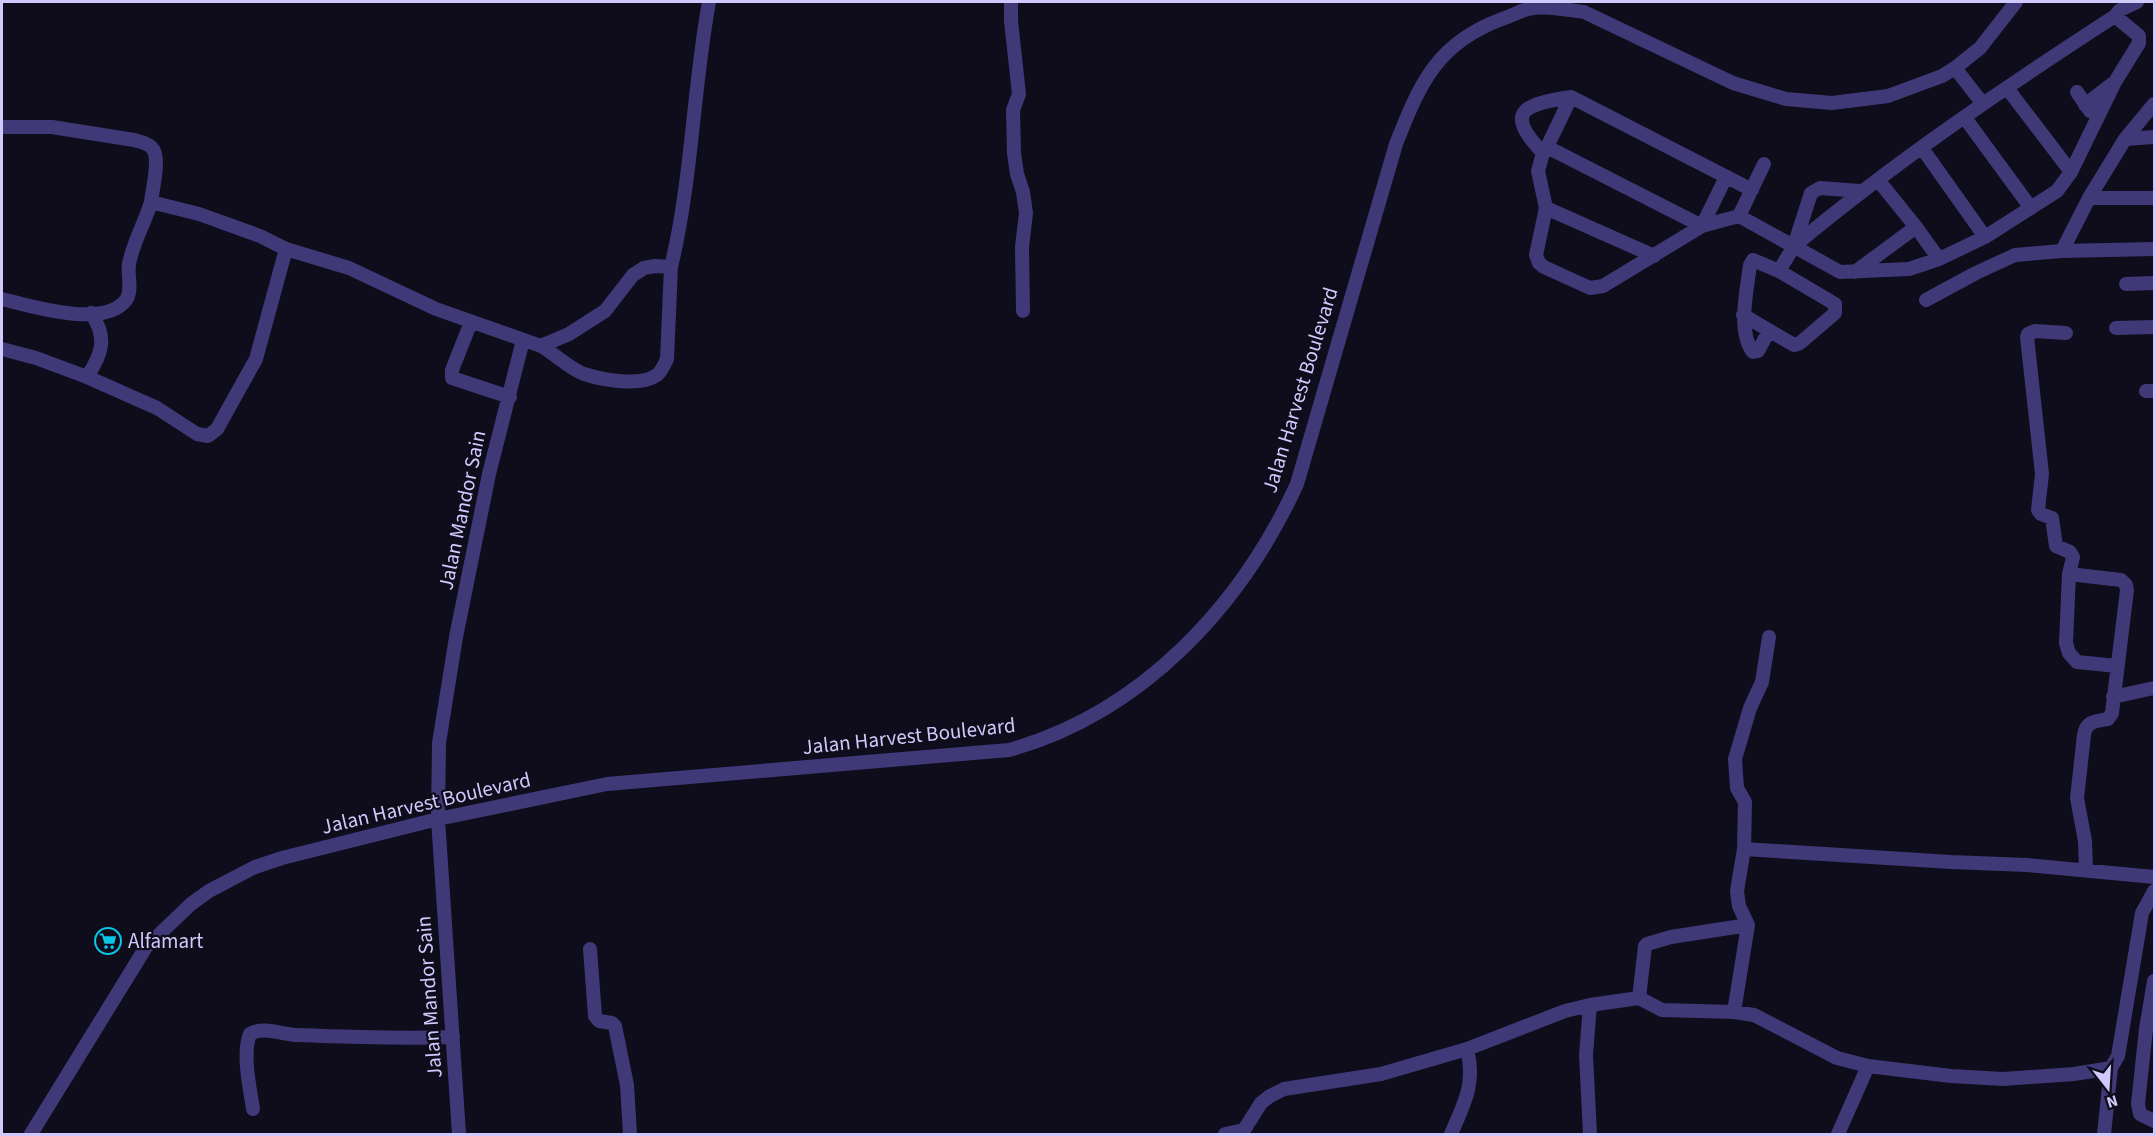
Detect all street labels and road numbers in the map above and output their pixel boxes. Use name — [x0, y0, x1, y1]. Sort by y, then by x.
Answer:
street label: Jalan Harvest Boulevard — [1254, 283, 1346, 497]
street label: Jalan Mandor Sain — [430, 427, 494, 593]
street label: Jalan Harvest Boulevard — [801, 710, 1017, 762]
street label: Jalan Harvest Boulevard — [318, 764, 534, 842]
street label: Jalan Mandor Sain — [408, 915, 450, 1079]

